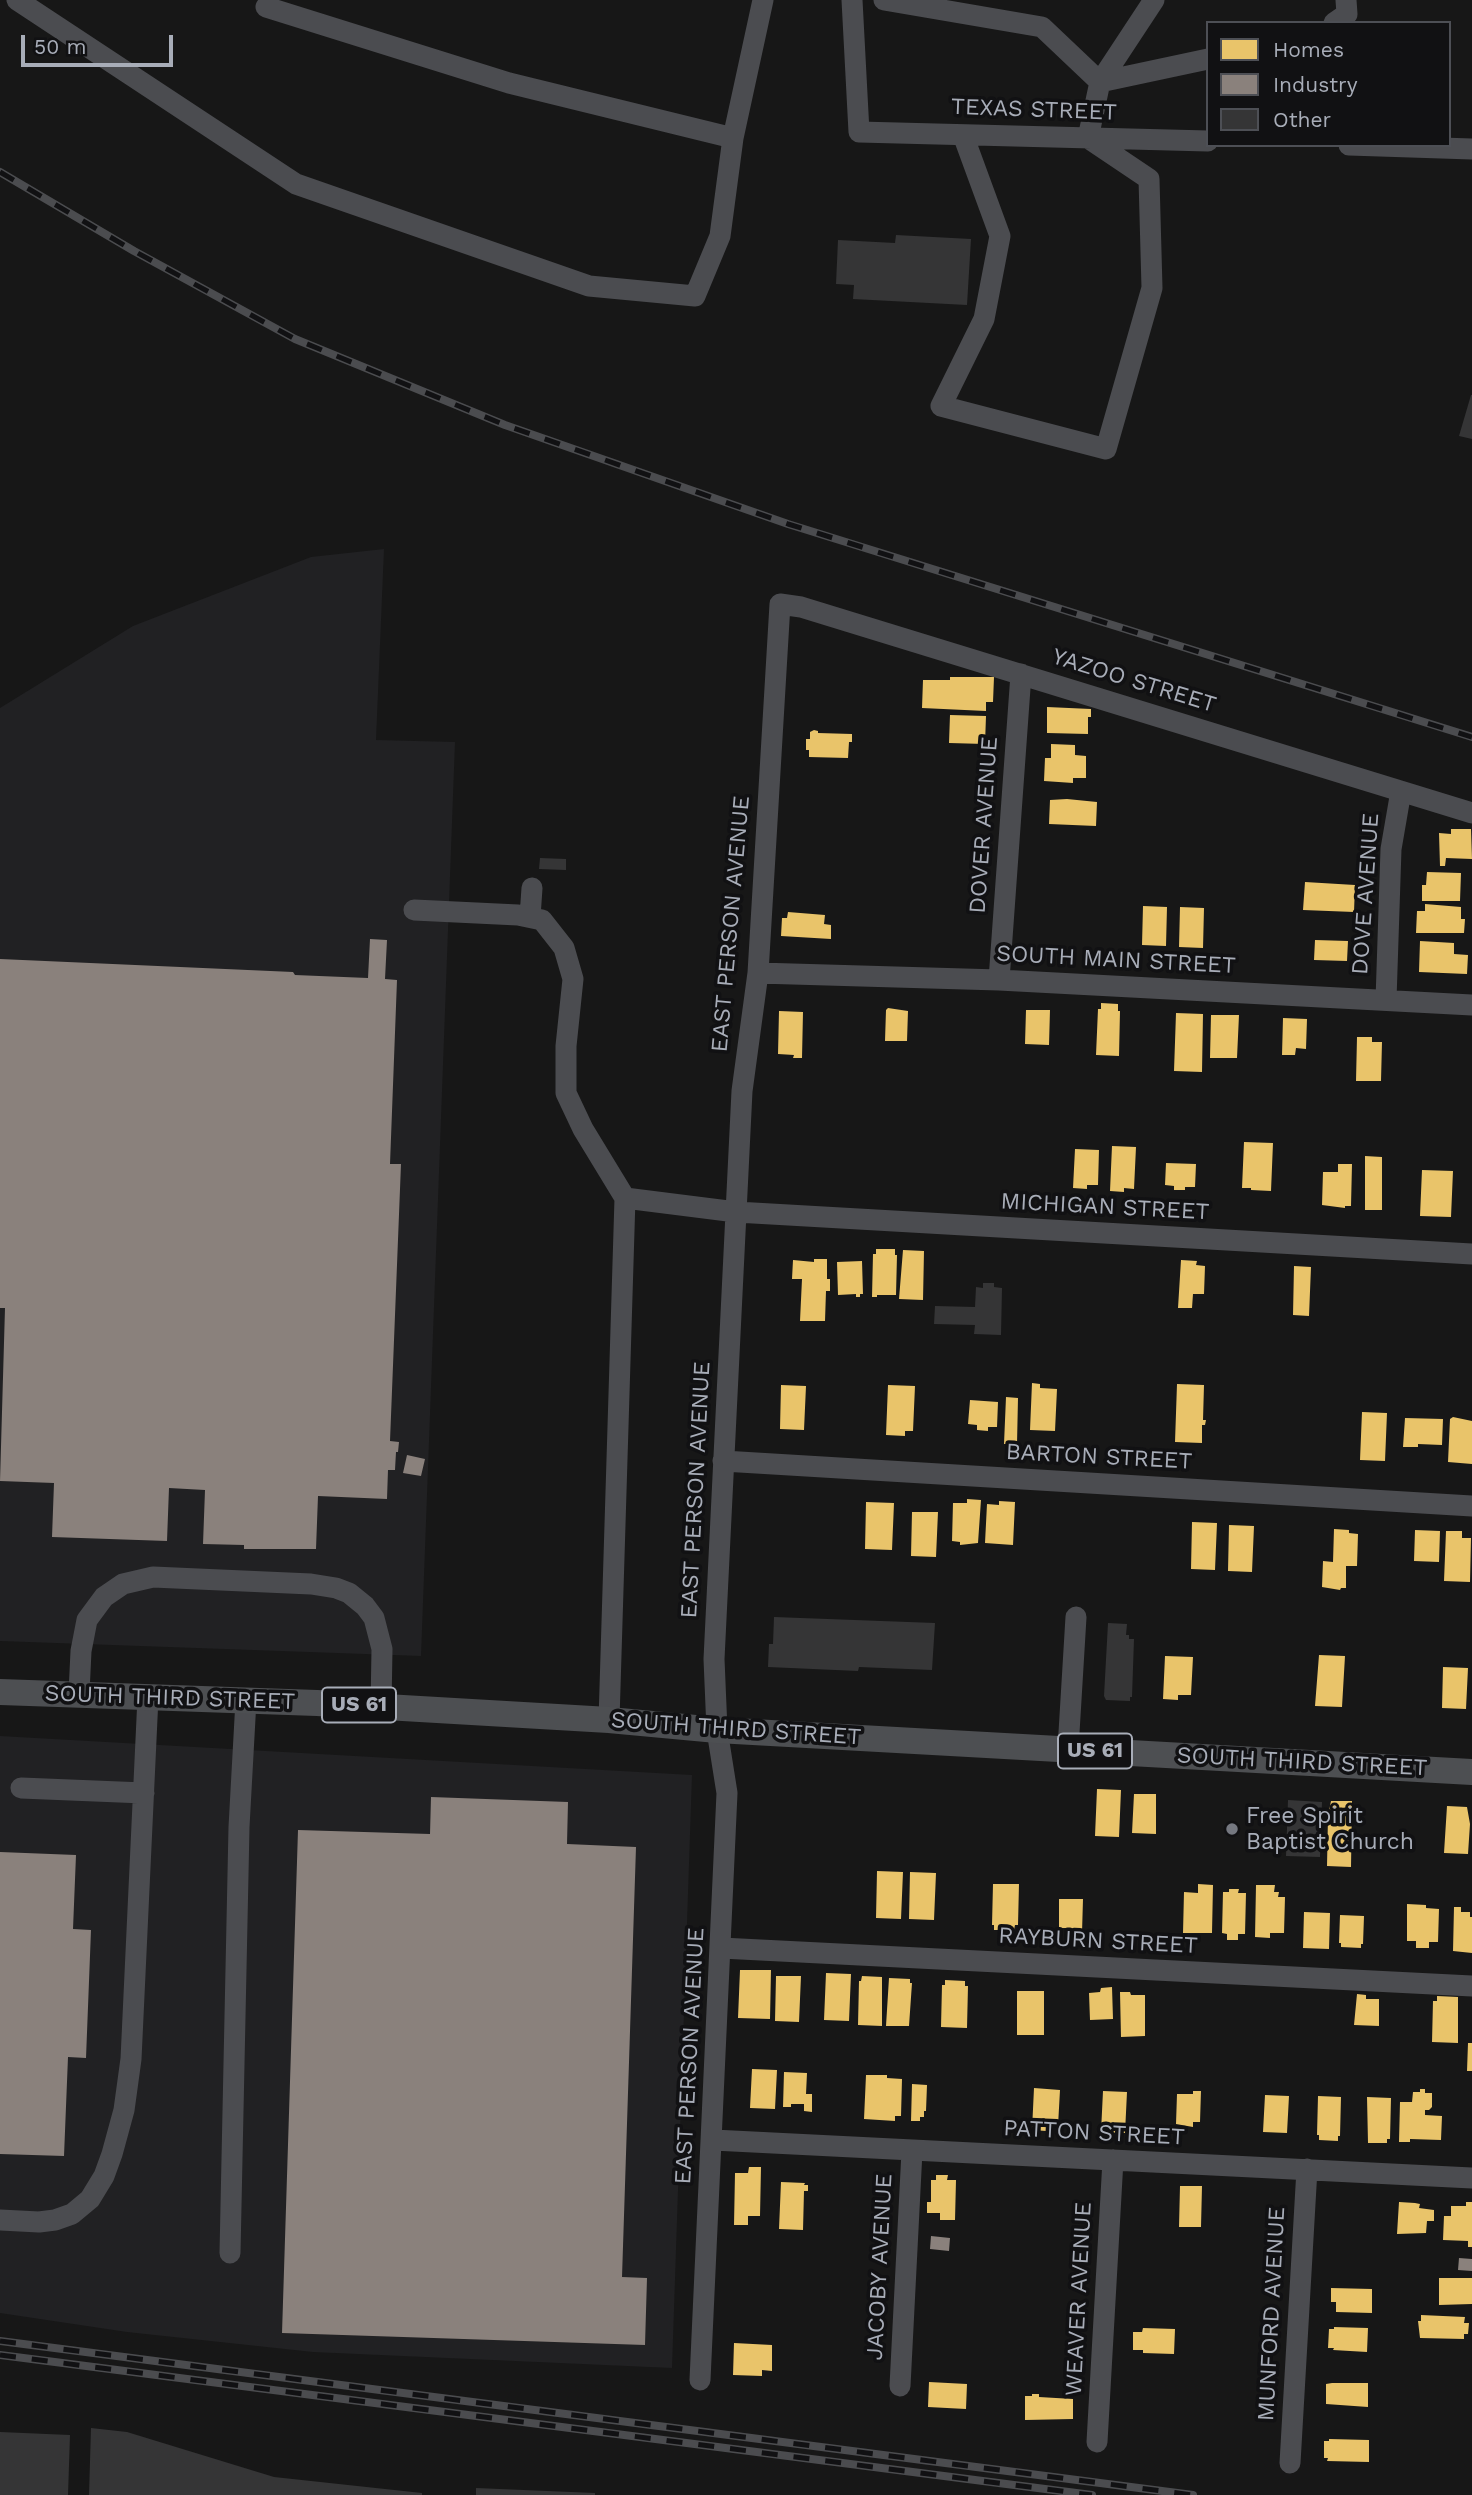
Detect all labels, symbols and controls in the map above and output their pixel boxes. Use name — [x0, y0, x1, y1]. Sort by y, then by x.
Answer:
scale bar — [24, 21, 177, 65]
legend — [1206, 21, 1451, 147]
text: 50 m — [34, 34, 86, 59]
text: Homes — [1273, 37, 1344, 62]
text: Industry — [1273, 72, 1358, 97]
street label: TEXAS STREET — [951, 93, 1117, 127]
text: Other — [1273, 107, 1331, 132]
street label: YAZOO STREET — [1049, 643, 1219, 719]
street label: DOVER AVENUE — [964, 736, 1004, 914]
street label: EAST PERSON AVENUE — [706, 795, 756, 1053]
street label: DOVE AVENUE — [1347, 812, 1385, 976]
street label: SOUTH MAIN STREET — [996, 940, 1236, 980]
street label: MICHIGAN STREET — [1000, 1188, 1210, 1226]
street label: EAST PERSON AVENUE — [675, 1361, 717, 1619]
street label: BARTON STREET — [1005, 1438, 1193, 1476]
street label: SOUTH THIRD STREET — [44, 1680, 296, 1716]
road number: US 61 — [322, 1688, 396, 1722]
street label: SOUTH THIRD STREET — [610, 1706, 862, 1752]
road number: US 61 — [1058, 1734, 1132, 1768]
street label: SOUTH THIRD STREET — [1176, 1742, 1428, 1782]
place label: Free Spirit Baptist Church — [1246, 1802, 1414, 1856]
marker: Free Spirit Baptist Church — [1224, 1821, 1240, 1837]
street label: RAYBURN STREET — [998, 1922, 1198, 1960]
street label: EAST PERSON AVENUE — [669, 1927, 711, 2185]
street label: PATTON STREET — [1003, 2114, 1185, 2152]
street label: JACOBY AVENUE — [861, 2173, 899, 2361]
street label: WEAVER AVENUE — [1060, 2201, 1098, 2397]
street label: MUNFORD AVENUE — [1253, 2206, 1291, 2422]

